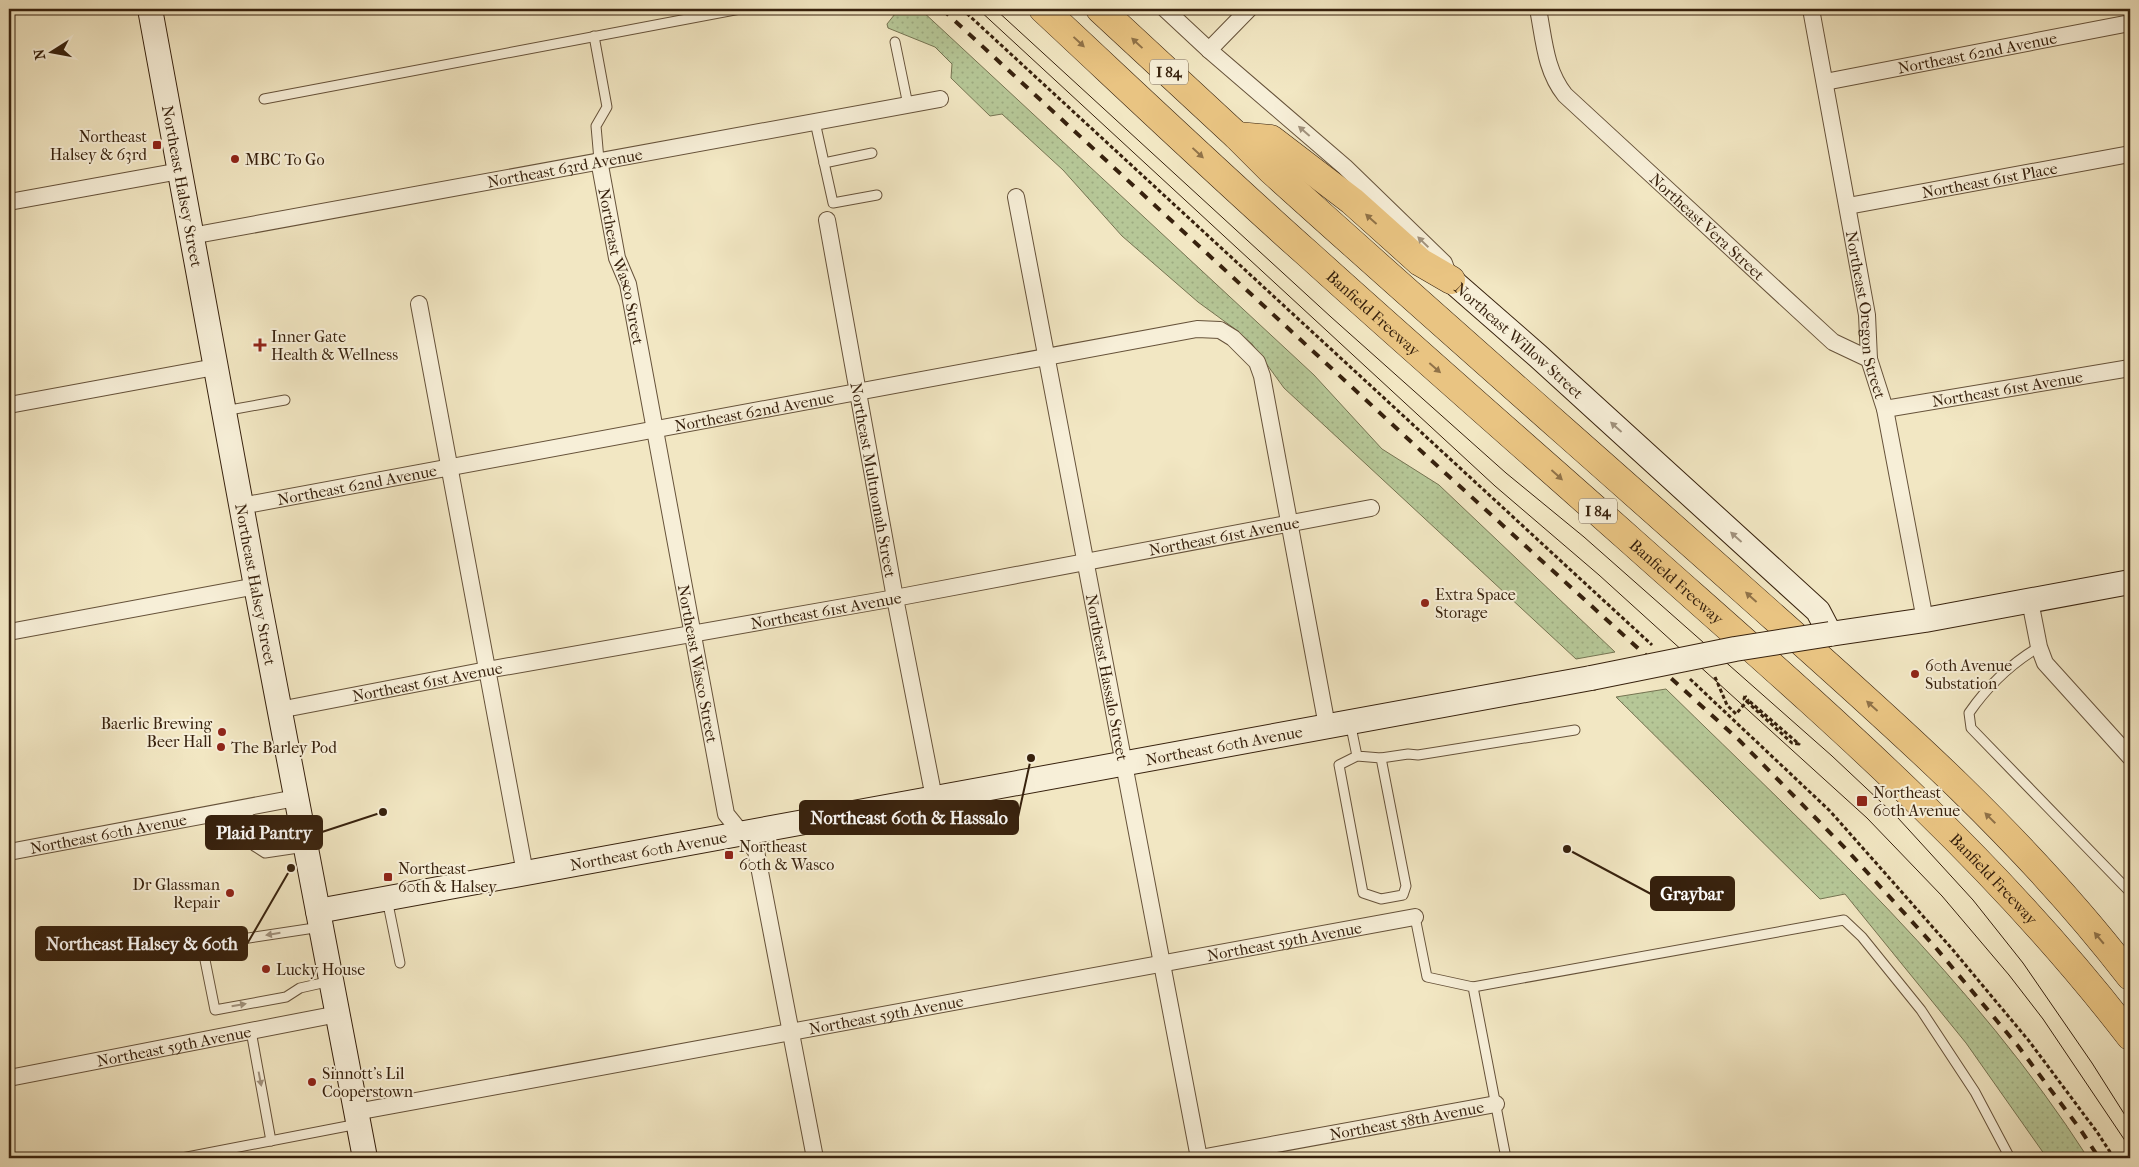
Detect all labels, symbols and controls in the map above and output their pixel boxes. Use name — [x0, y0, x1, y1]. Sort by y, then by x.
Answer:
north arrow — [28, 28, 78, 78]
street label: Northeast 62nd Avenue — [1896, 28, 2058, 77]
one-way arrow — [1072, 36, 1084, 48]
one-way arrow — [1132, 37, 1144, 49]
text: N — [30, 47, 49, 61]
road number: I 84 — [1150, 60, 1188, 84]
street label: Northeast Halsey Street — [158, 104, 207, 269]
one-way arrow — [1298, 126, 1310, 137]
place label: Northeast Halsey & 63rd — [50, 127, 147, 164]
marker: Northeast Halsey & 63rd — [151, 139, 163, 151]
street label: Northeast 63rd Avenue — [486, 144, 644, 191]
one-way arrow — [1191, 147, 1203, 159]
place label: MBC To Go — [245, 150, 325, 169]
marker: MBC To Go — [229, 153, 241, 165]
street label: Northeast 61st Place — [1920, 158, 2059, 202]
street label: Northeast Vera Street — [1646, 169, 1769, 284]
street label: Northeast Wasco Street — [595, 187, 649, 346]
one-way arrow — [1365, 213, 1378, 224]
street label: Northeast Oregon Street — [1842, 229, 1891, 401]
one-way arrow — [1417, 236, 1429, 248]
street label: Banfield Freeway — [1323, 266, 1425, 360]
street label: Northeast Willow Street — [1451, 278, 1588, 403]
place label: Inner Gate Health & Wellness — [271, 327, 398, 364]
marker: Inner Gate Health & Wellness — [253, 338, 267, 352]
one-way arrow — [1428, 362, 1441, 373]
street label: Northeast 61st Avenue — [1930, 367, 2084, 411]
street label: Northeast Multnomah Street — [847, 381, 901, 579]
street label: Northeast 62nd Avenue — [673, 387, 836, 435]
one-way arrow — [1610, 421, 1622, 433]
street label: Northeast 62nd Avenue — [276, 460, 438, 509]
one-way arrow — [1550, 469, 1562, 481]
road number: I 84 — [1579, 498, 1617, 524]
street label: Northeast Halsey Street — [232, 502, 280, 667]
street label: Northeast 61st Avenue — [1147, 512, 1301, 559]
one-way arrow — [1730, 531, 1743, 542]
street label: Banfield Freeway — [1626, 535, 1728, 628]
street label: Northeast Wasco Street — [674, 583, 722, 745]
place label: Extra Space Storage — [1435, 585, 1516, 622]
street label: Northeast 61st Avenue — [749, 587, 903, 633]
one-way arrow — [1746, 591, 1758, 603]
street label: Northeast Hassalo Street — [1082, 592, 1133, 763]
marker: Extra Space Storage — [1419, 597, 1431, 609]
place label: 60th Avenue Substation — [1925, 656, 2012, 693]
street label: Northeast 61st Avenue — [350, 658, 504, 705]
marker: 60th Avenue Substation — [1909, 668, 1921, 680]
one-way arrow — [1867, 700, 1879, 712]
place label: Baerlic Brewing Beer Hall — [101, 714, 213, 751]
street label: Northeast 60th Avenue — [1144, 722, 1304, 769]
marker: Baerlic Brewing Beer Hall — [216, 726, 228, 738]
place label: The Barley Pod — [231, 738, 337, 757]
marker: The Barley Pod — [215, 741, 227, 753]
place label: Northeast 60th Avenue — [1873, 783, 1960, 820]
marker: Northeast 60th Avenue — [1855, 794, 1869, 808]
callout: Northeast 60th & Hassalo — [800, 801, 1018, 834]
text: Northeast 60th & Hassalo — [810, 808, 1008, 829]
street label: Northeast 60th Avenue — [28, 809, 188, 857]
one-way arrow — [1984, 812, 1996, 824]
callout: Plaid Pantry — [206, 816, 322, 849]
text: Plaid Pantry — [216, 823, 313, 844]
street label: Northeast 60th Avenue — [569, 827, 729, 874]
street label: Banfield Freeway — [1946, 829, 2042, 929]
place label: Northeast 60th & Wasco — [739, 837, 834, 874]
marker: Northeast 60th & Wasco — [723, 849, 735, 861]
place label: Northeast 60th & Halsey — [398, 859, 497, 896]
marker: Northeast 60th & Halsey — [382, 871, 394, 883]
place label: Dr Glassman Repair — [133, 875, 221, 912]
callout: Graybar — [1651, 877, 1734, 910]
text: Graybar — [1660, 884, 1724, 905]
marker: Dr Glassman Repair — [224, 887, 236, 899]
street label: Northeast 59th Avenue — [1206, 917, 1363, 965]
callout: Northeast Halsey & 60th — [36, 927, 247, 960]
one-way arrow — [265, 930, 281, 938]
one-way arrow — [2094, 932, 2105, 945]
text: Northeast Halsey & 60th — [46, 934, 239, 955]
place label: Lucky House — [276, 960, 365, 979]
marker: Lucky House — [260, 963, 272, 975]
street label: Northeast 59th Avenue — [807, 991, 965, 1038]
one-way arrow — [232, 1001, 248, 1009]
street label: Northeast 59th Avenue — [95, 1022, 253, 1070]
place label: Sinnott's Lil Cooperstown — [322, 1064, 414, 1101]
one-way arrow — [256, 1072, 264, 1088]
marker: Sinnott's Lil Cooperstown — [306, 1076, 318, 1088]
street label: Northeast 58th Avenue — [1328, 1097, 1485, 1144]

